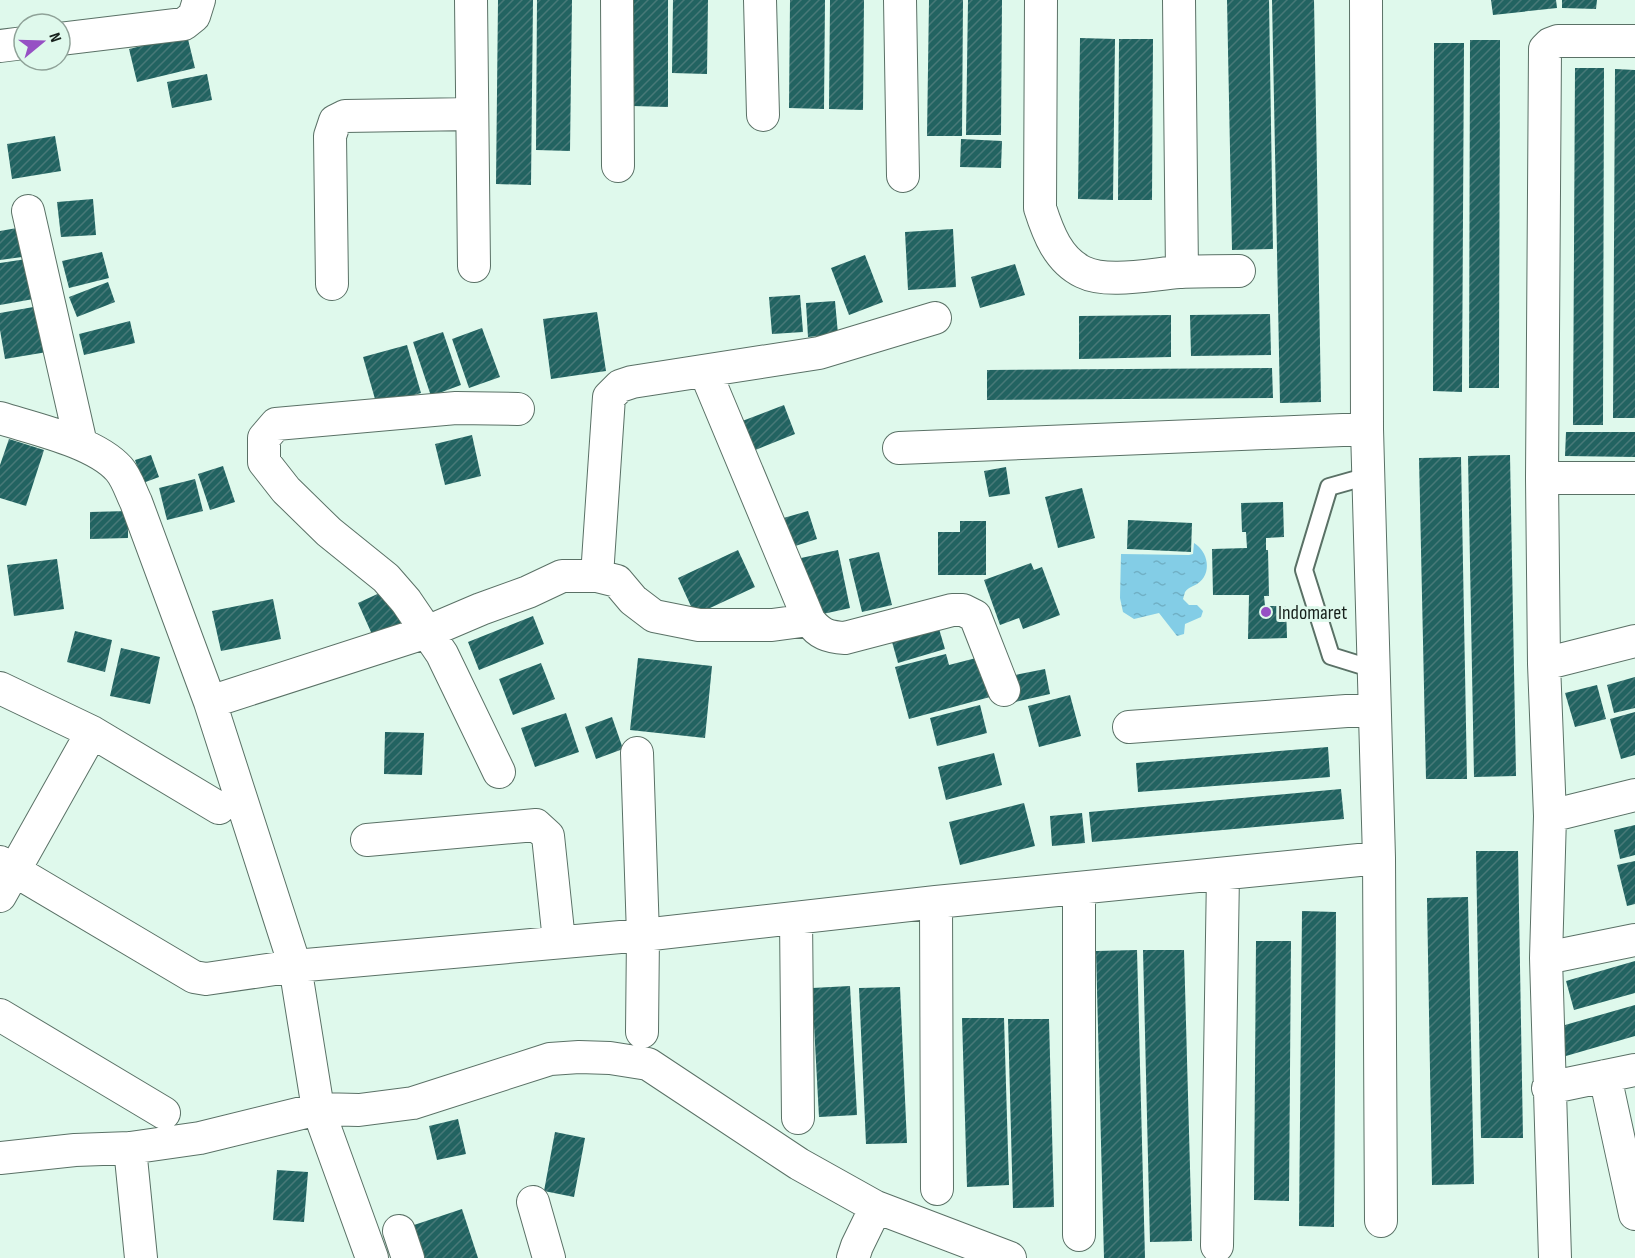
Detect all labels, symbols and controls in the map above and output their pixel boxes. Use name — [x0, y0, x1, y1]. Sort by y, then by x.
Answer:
north arrow — [12, 12, 72, 72]
text: N — [44, 30, 65, 45]
place label: Indomaret — [1278, 601, 1347, 625]
marker: Indomaret — [1259, 605, 1273, 619]

